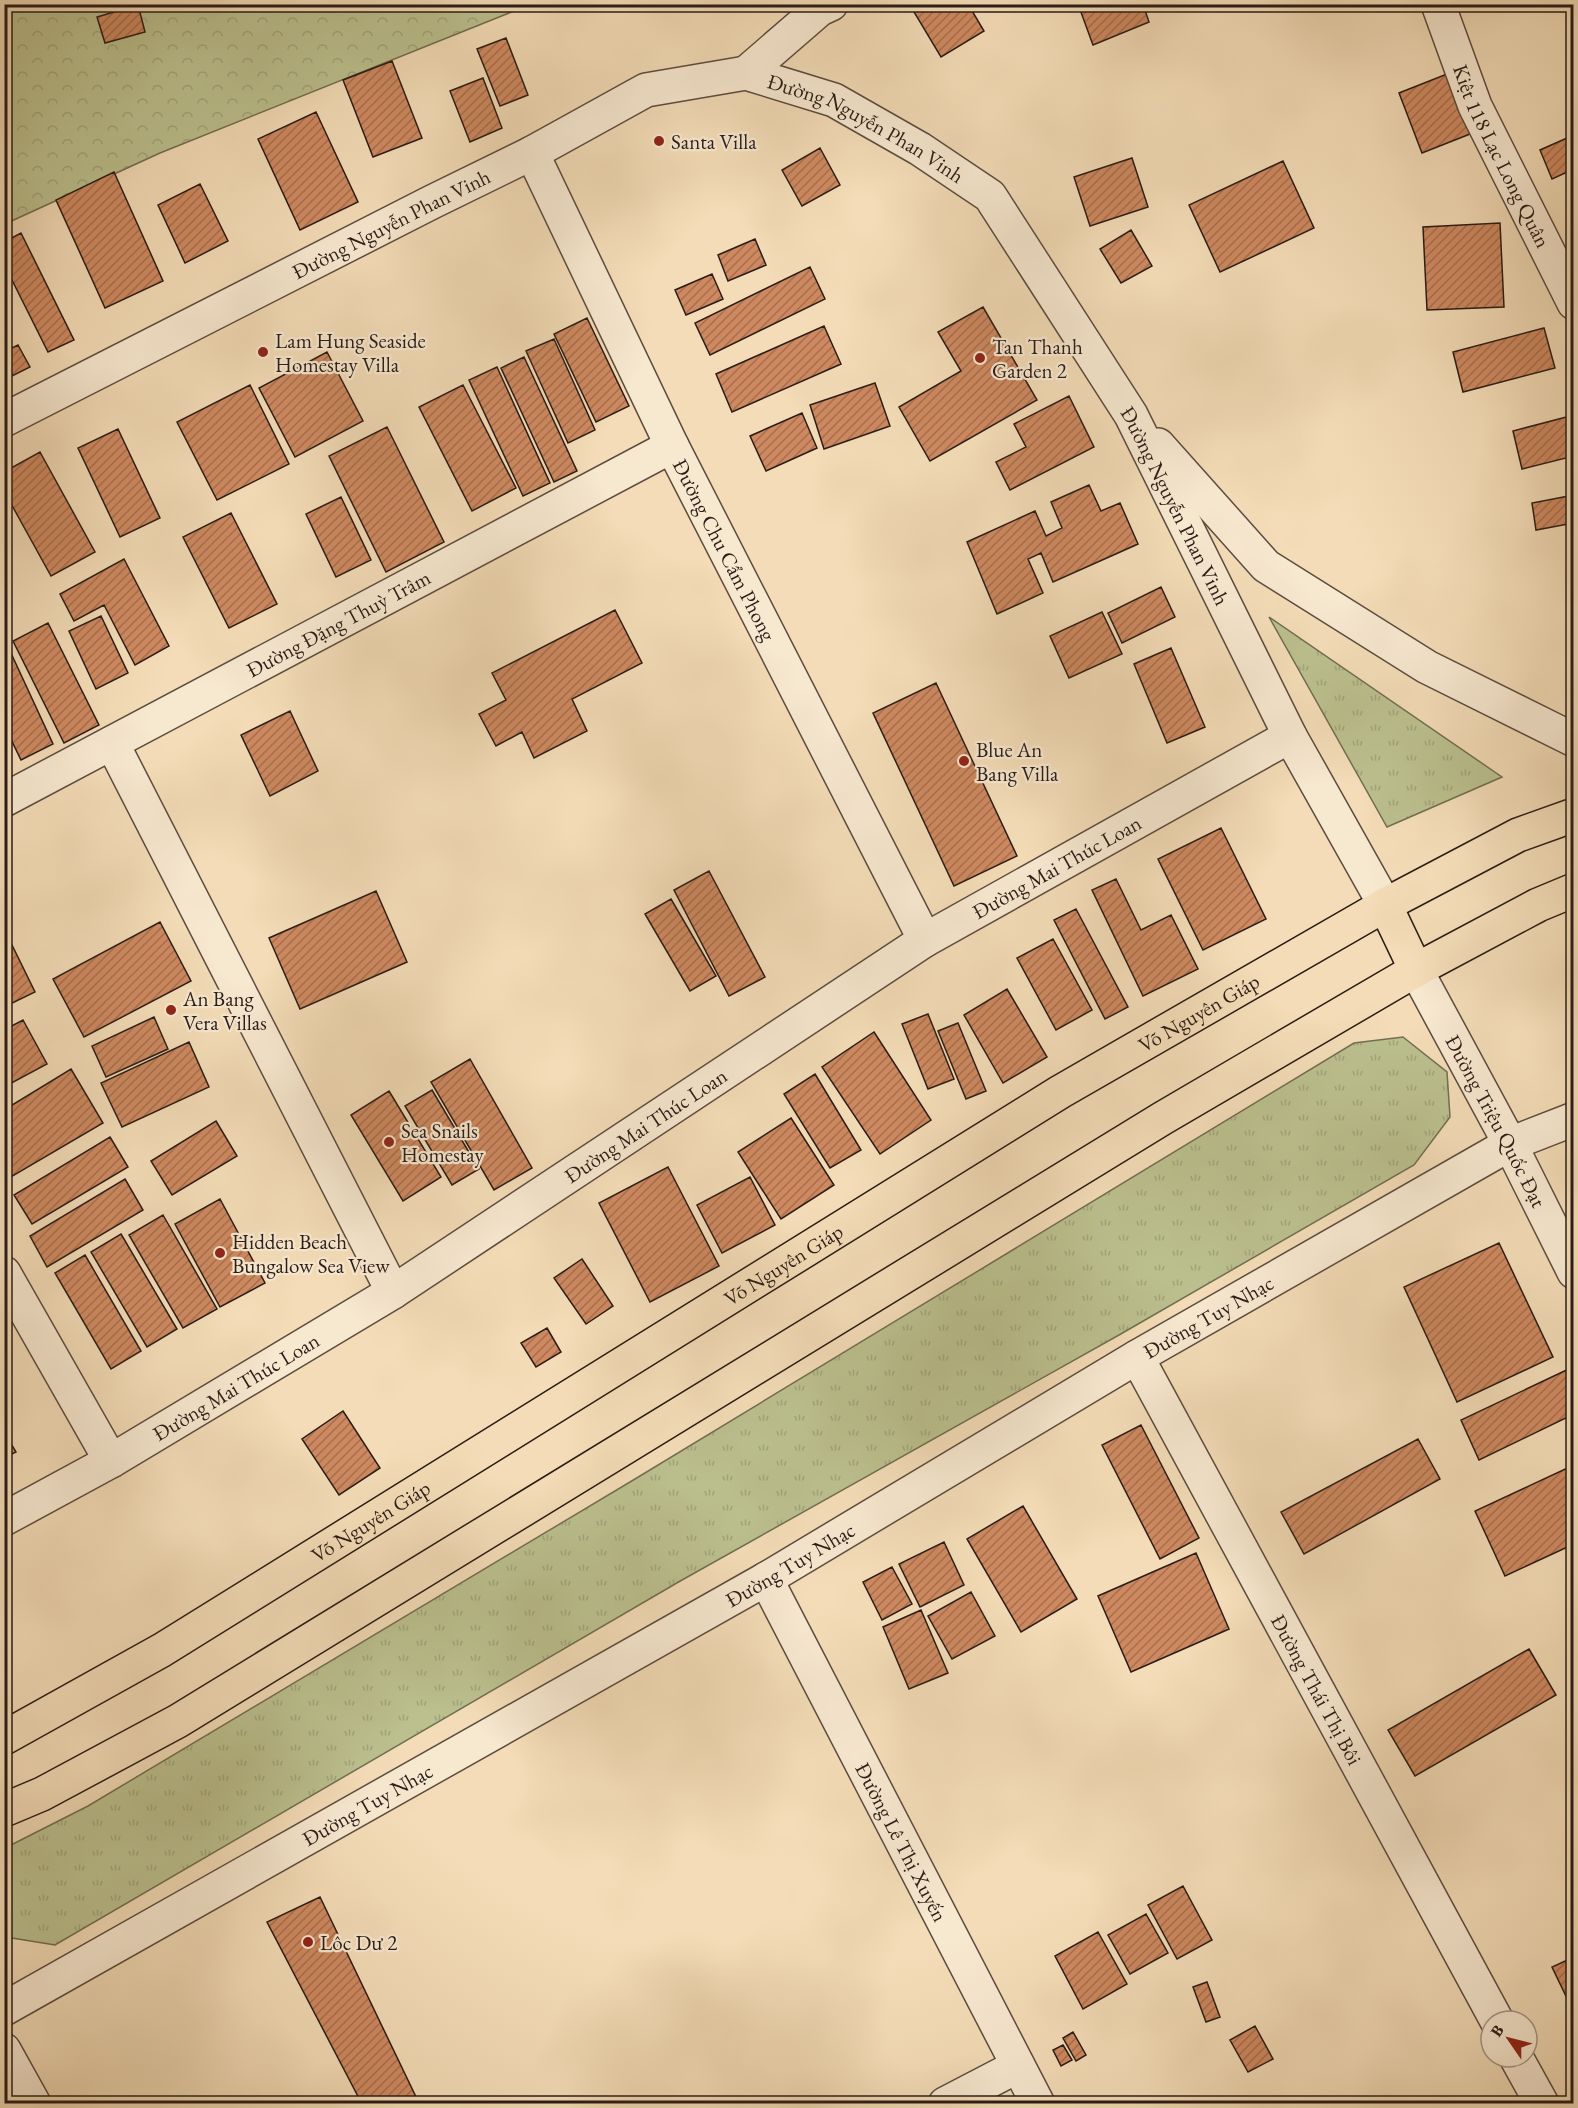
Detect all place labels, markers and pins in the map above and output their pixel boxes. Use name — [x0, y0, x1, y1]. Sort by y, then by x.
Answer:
place label: Santa Villa — [671, 128, 757, 155]
marker: Santa Villa — [652, 134, 666, 148]
place label: Lam Hung Seaside Homestay Villa — [275, 327, 426, 378]
place label: Tan Thanh Garden 2 — [992, 333, 1083, 384]
marker: Lam Hung Seaside Homestay Villa — [256, 345, 270, 359]
marker: Tan Thanh Garden 2 — [973, 351, 987, 365]
place label: Blue An Bang Villa — [976, 736, 1059, 787]
marker: Blue An Bang Villa — [957, 754, 971, 768]
place label: An Bang Vera Villas — [182, 985, 267, 1036]
marker: An Bang Vera Villas — [164, 1003, 178, 1017]
place label: Sea Snails Homestay — [401, 1117, 484, 1168]
marker: Sea Snails Homestay — [382, 1135, 396, 1149]
place label: Hidden Beach Bungalow Sea View — [232, 1228, 390, 1279]
marker: Hidden Beach Bungalow Sea View — [213, 1246, 227, 1260]
place label: Lôc Dư 2 — [320, 1929, 397, 1956]
marker: Lôc Dư 2 — [301, 1935, 315, 1949]

